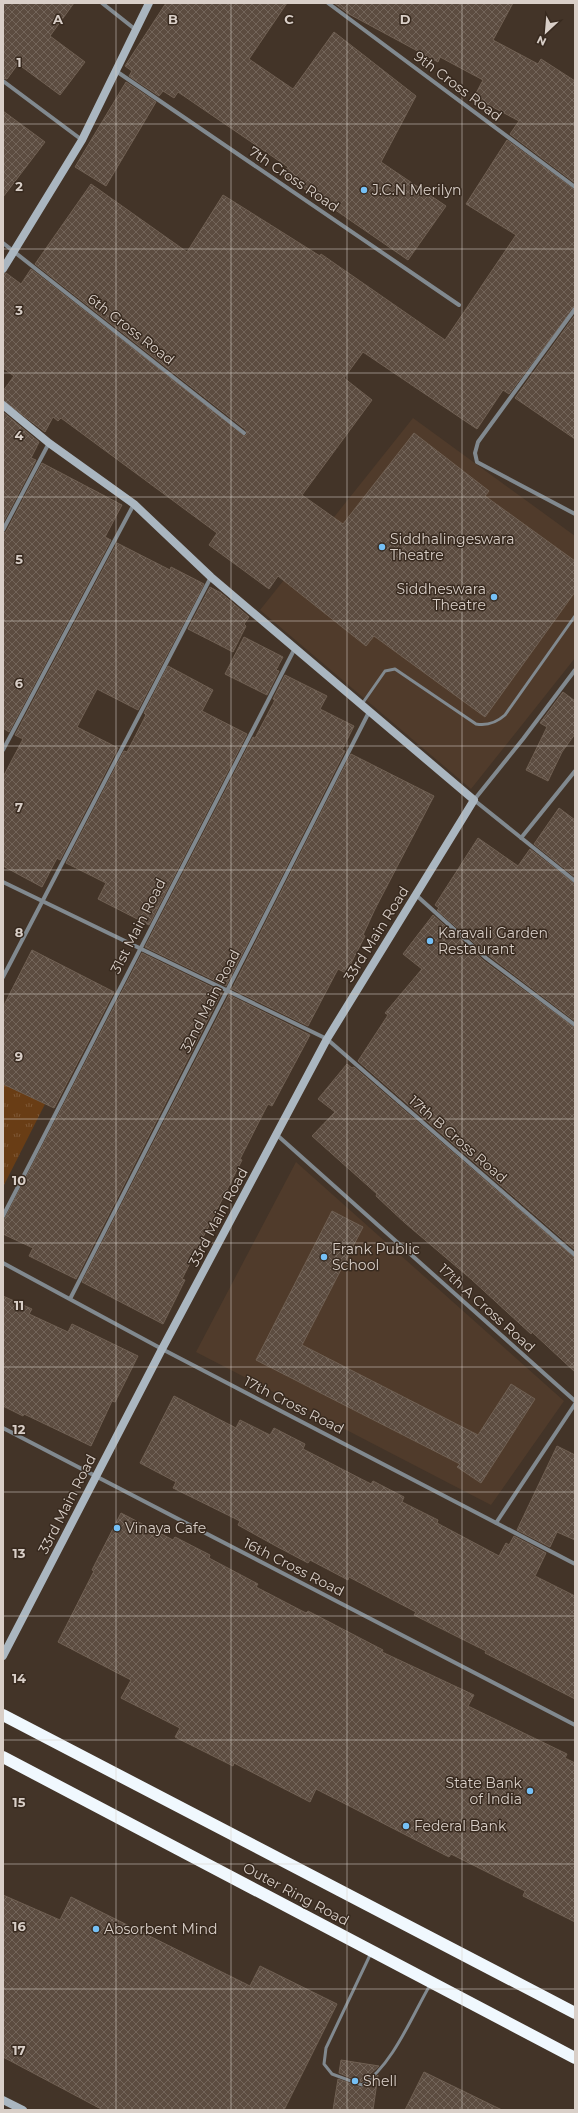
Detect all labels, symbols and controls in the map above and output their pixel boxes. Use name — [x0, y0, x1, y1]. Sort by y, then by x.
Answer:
text: A — [52, 11, 64, 27]
text: B — [168, 11, 178, 27]
text: C — [284, 11, 294, 27]
text: D — [400, 11, 411, 27]
north arrow — [526, 12, 566, 52]
text: N — [535, 33, 549, 49]
street label: 9th Cross Road — [410, 47, 506, 125]
text: 1 — [16, 54, 22, 70]
street label: 7th Cross Road — [245, 142, 343, 216]
text: 2 — [15, 178, 23, 194]
place label: J.C.N Merilyn — [371, 181, 462, 199]
marker: J.C.N Merilyn — [359, 185, 369, 195]
street label: 6th Cross Road — [84, 289, 178, 369]
text: 3 — [14, 302, 23, 318]
text: 4 — [15, 427, 24, 443]
place label: Siddhalingeswara Theatre — [390, 530, 514, 564]
marker: Siddhalingeswara Theatre — [377, 542, 387, 552]
text: 5 — [15, 551, 23, 567]
place label: Siddheswara Theatre — [396, 580, 486, 614]
marker: Siddheswara Theatre — [489, 592, 499, 602]
text: 6 — [15, 675, 24, 691]
text: 7 — [15, 799, 23, 815]
street label: 31st Main Road — [106, 875, 170, 977]
street label: 33rd Main Road — [339, 883, 413, 985]
text: 8 — [15, 924, 24, 940]
place label: Karavali Garden Restaurant — [438, 924, 548, 958]
marker: Karavali Garden Restaurant — [425, 936, 435, 946]
street label: 32nd Main Road — [176, 946, 244, 1056]
text: 9 — [15, 1048, 23, 1064]
street label: 17th B Cross Road — [405, 1091, 511, 1187]
street label: 33rd Main Road — [184, 1164, 252, 1270]
text: 10 — [12, 1172, 26, 1188]
place label: Frank Public School — [332, 1240, 420, 1274]
marker: Frank Public School — [319, 1252, 329, 1262]
street label: 17th A Cross Road — [435, 1260, 539, 1356]
text: 11 — [14, 1297, 24, 1313]
street label: 17th Cross Road — [241, 1372, 347, 1438]
text: 12 — [13, 1421, 26, 1437]
street label: 33rd Main Road — [34, 1451, 100, 1557]
place label: Vinaya Cafe — [125, 1519, 206, 1537]
marker: Vinaya Cafe — [112, 1523, 122, 1533]
street label: 16th Cross Road — [241, 1534, 347, 1600]
text: 13 — [13, 1545, 26, 1561]
text: 14 — [12, 1670, 26, 1686]
place label: State Bank of India — [446, 1774, 523, 1808]
marker: State Bank of India — [525, 1786, 535, 1796]
text: 15 — [13, 1794, 26, 1810]
place label: Federal Bank — [414, 1817, 507, 1835]
marker: Federal Bank — [401, 1821, 411, 1831]
street label: Outer Ring Road — [240, 1858, 352, 1930]
text: 16 — [12, 1918, 26, 1934]
place label: Absorbent Mind — [104, 1920, 218, 1938]
marker: Absorbent Mind — [91, 1924, 101, 1934]
text: 17 — [12, 2042, 26, 2058]
place label: Shell — [363, 2072, 397, 2090]
marker: Shell — [350, 2076, 360, 2086]

